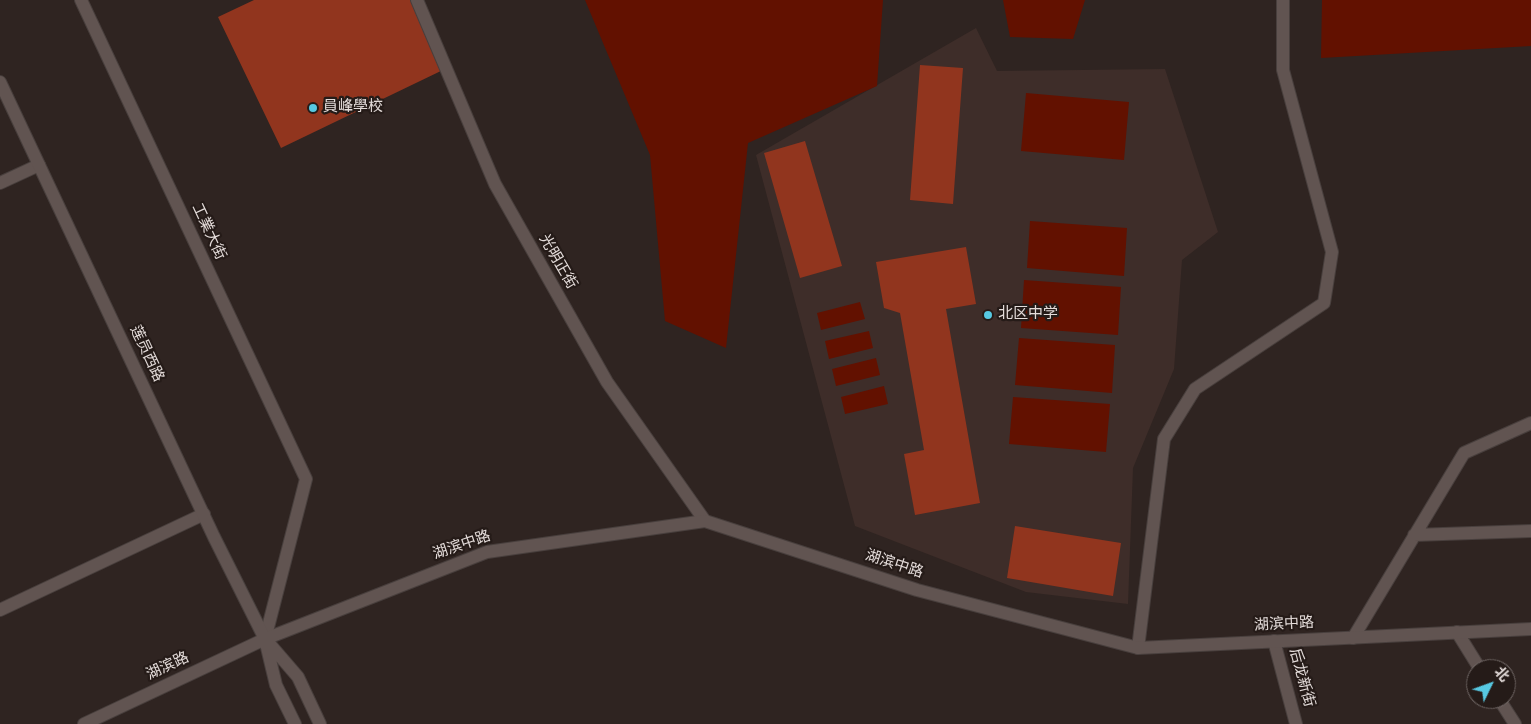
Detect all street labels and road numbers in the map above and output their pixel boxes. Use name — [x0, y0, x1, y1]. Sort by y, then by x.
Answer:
street label: 工業大街 — [187, 201, 229, 263]
street label: 光明正街 — [534, 232, 580, 292]
street label: 莲员西路 — [125, 323, 167, 385]
street label: 湖滨中路 — [431, 528, 493, 564]
street label: 湖滨中路 — [863, 547, 925, 583]
street label: 湖滨中路 — [1254, 614, 1314, 636]
street label: 后龙新街 — [1285, 647, 1317, 709]
street label: 湖滨路 — [144, 649, 192, 685]

